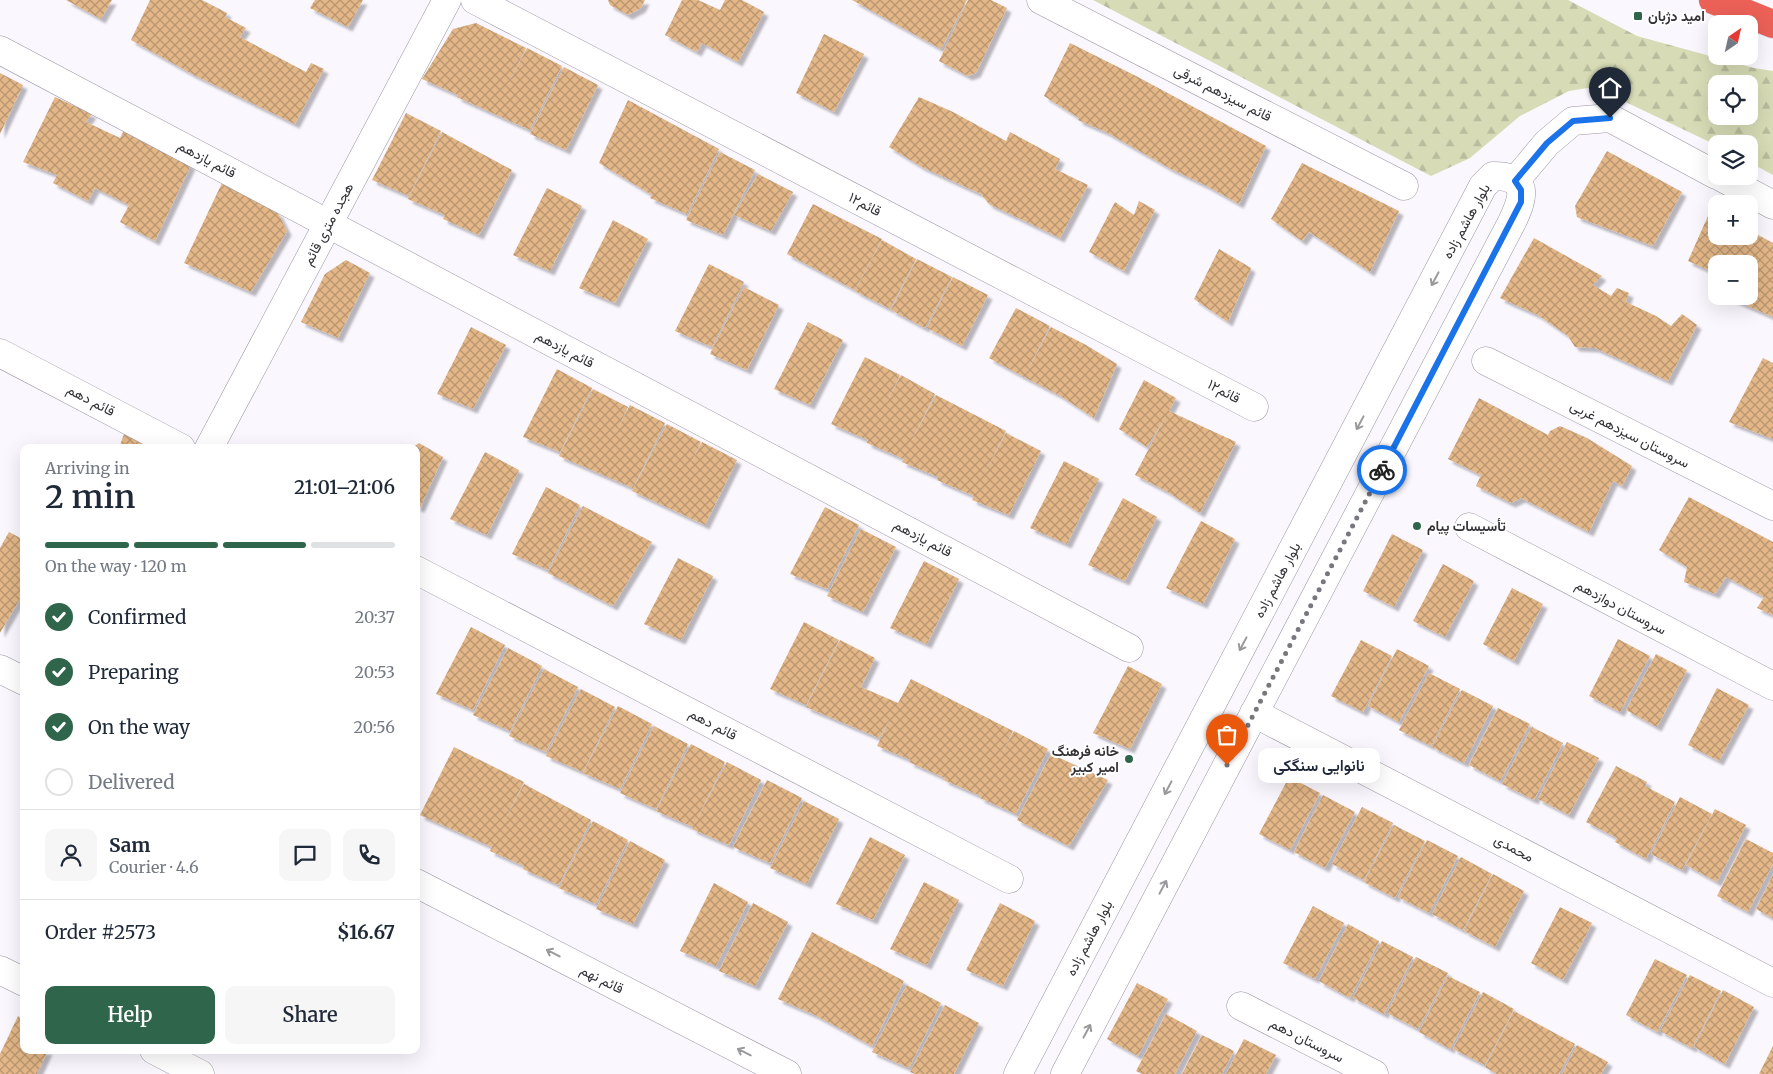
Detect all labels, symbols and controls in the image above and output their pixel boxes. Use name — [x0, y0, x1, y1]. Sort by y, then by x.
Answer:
place label: امید دژبان — [1648, 7, 1705, 25]
marker: امید دژبان — [1632, 10, 1644, 22]
north arrow — [1708, 15, 1758, 65]
map controls — [1708, 15, 1758, 305]
street label: قائم سیزدهم شرقی — [1171, 61, 1275, 125]
pin — [1589, 67, 1631, 118]
icon: home — [1596, 74, 1624, 102]
button: locate — [1708, 75, 1758, 125]
button: layers — [1708, 135, 1758, 185]
street label: قائم یازدهم — [175, 136, 239, 182]
street label: هجده متری قائم — [299, 179, 357, 268]
street label: بلوار هاشم زاده — [1438, 180, 1494, 262]
street label: قائم۱۲ — [845, 188, 885, 220]
button: + — [1708, 195, 1758, 245]
button: − — [1708, 255, 1758, 305]
one-way arrow — [1430, 271, 1440, 286]
street label: قائم یازدهم — [533, 326, 597, 372]
street label: قائم۱۲ — [1204, 375, 1244, 407]
street label: قائم دهم — [64, 380, 118, 420]
street label: سروستان سیزدهم غربی — [1567, 396, 1693, 472]
one-way arrow — [1355, 415, 1365, 430]
courier — [1357, 445, 1407, 495]
icon: bike — [1368, 456, 1396, 484]
text: Arriving in — [45, 458, 130, 478]
text: 21:01–21:06 — [294, 475, 395, 499]
text: 2 min — [45, 477, 135, 517]
street label: قائم یازدهم — [891, 515, 955, 561]
place label: تأسیسات پیام — [1427, 517, 1506, 536]
marker: تأسیسات پیام — [1411, 520, 1423, 532]
street label: بلوار هاشم زاده — [1250, 539, 1304, 621]
text: On the way · 120 m — [45, 556, 187, 576]
street label: سروستان دوازدهم — [1572, 575, 1670, 639]
icon: check — [45, 603, 73, 631]
text: Confirmed — [88, 605, 186, 629]
text: 20:37 — [355, 607, 395, 627]
one-way arrow — [1238, 636, 1247, 651]
icon: check — [45, 658, 73, 686]
text: Preparing — [88, 660, 179, 684]
text: 20:53 — [355, 662, 395, 682]
street label: قائم دهم — [686, 704, 740, 744]
icon: check — [45, 713, 73, 741]
pin — [1206, 714, 1248, 765]
text: On the way — [88, 715, 190, 739]
text: 20:56 — [354, 717, 395, 737]
icon: bag — [1213, 721, 1241, 749]
place label: خانه فرهنگ امیر کبیر — [1052, 742, 1119, 776]
callout: نانوایی سنگکی — [1257, 748, 1380, 782]
marker: خانه فرهنگ امیر کبیر — [1123, 753, 1135, 765]
text: نانوایی سنگکی — [1273, 755, 1365, 775]
text: Delivered — [88, 770, 175, 794]
one-way arrow — [1163, 780, 1172, 795]
button: person — [45, 829, 97, 881]
button: chat — [279, 829, 331, 881]
button: phone — [343, 829, 395, 881]
street label: محمدی — [1491, 830, 1537, 866]
text: Sam — [109, 833, 150, 857]
text: Courier · 4.6 — [109, 857, 199, 877]
one-way arrow — [1159, 880, 1168, 895]
street label: بلوار هاشم زاده — [1062, 897, 1116, 979]
text: Order #2573 — [45, 920, 156, 944]
text: $16.67 — [337, 920, 395, 944]
one-way arrow — [545, 948, 560, 958]
street label: قائم نهم — [577, 960, 627, 998]
button: Help — [45, 986, 215, 1044]
button: Share — [225, 986, 395, 1044]
street label: سروستان دهم — [1267, 1014, 1347, 1066]
one-way arrow — [1083, 1024, 1092, 1039]
one-way arrow — [737, 1047, 752, 1056]

